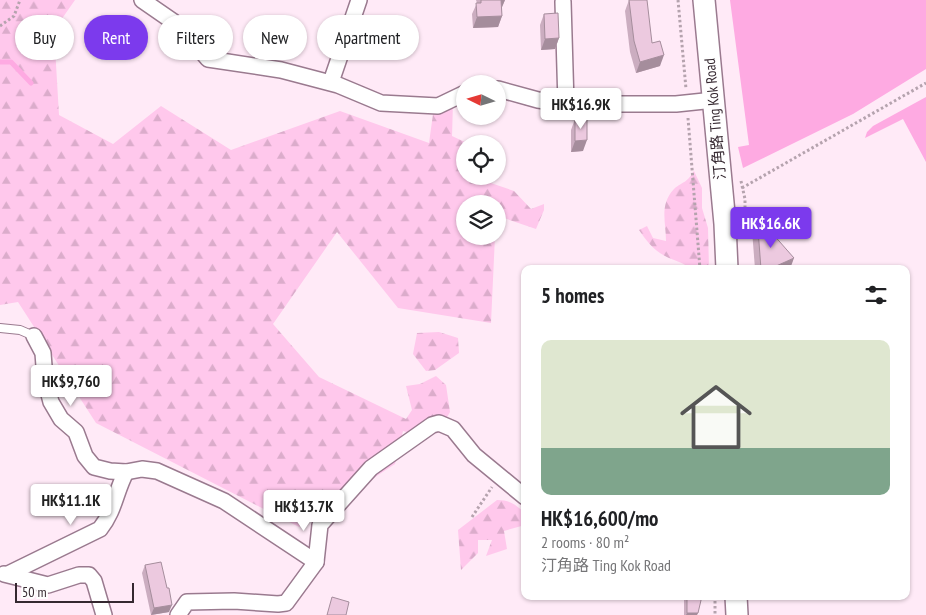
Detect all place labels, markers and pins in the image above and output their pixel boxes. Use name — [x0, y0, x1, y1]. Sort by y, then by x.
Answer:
pin: HK$16.9K — [529, 88, 633, 130]
pin: HK$16.6K — [719, 206, 823, 249]
pin: HK$9,760 — [19, 364, 123, 407]
pin: HK$11.1K — [19, 484, 123, 526]
pin: HK$13.7K — [252, 490, 356, 532]

